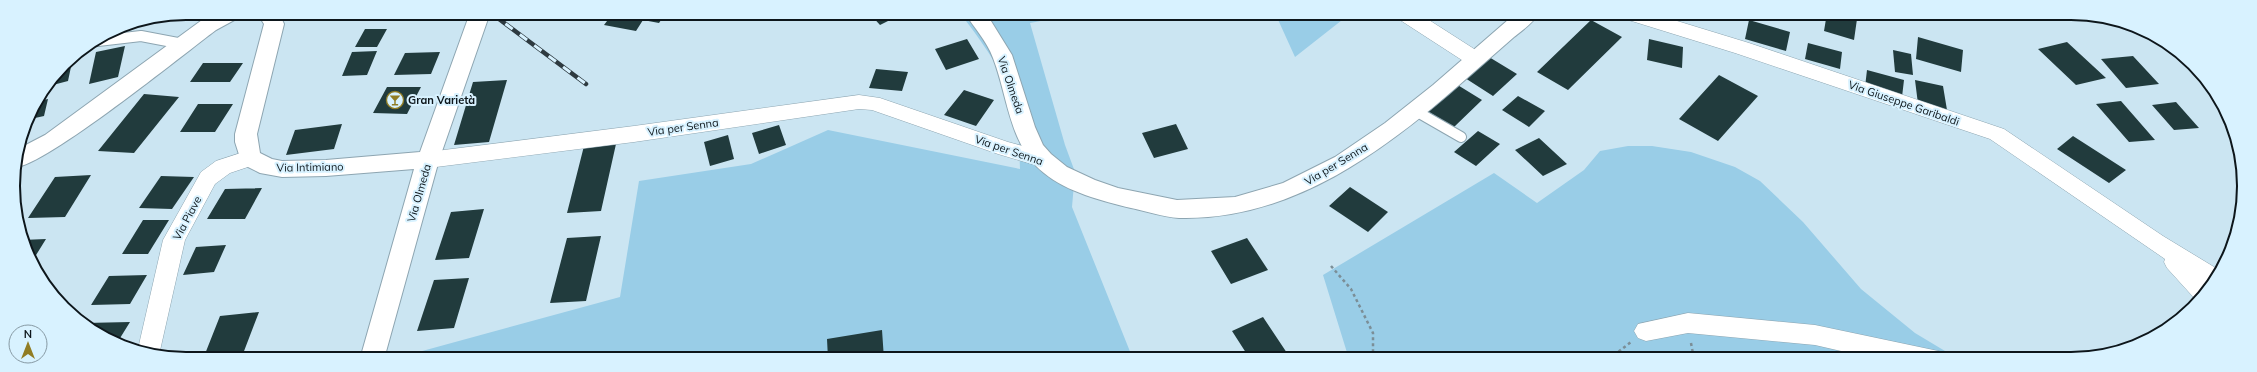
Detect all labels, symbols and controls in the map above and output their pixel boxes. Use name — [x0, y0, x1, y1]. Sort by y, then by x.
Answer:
street label: Via Olmeda — [995, 54, 1027, 116]
street label: Via Giuseppe Garibaldi — [1847, 77, 1961, 129]
bar icon: Gran Varietà — [385, 90, 405, 110]
place label: Gran Varietà — [408, 93, 475, 107]
street label: Via per Senna — [647, 115, 719, 139]
street label: Via per Senna — [973, 132, 1045, 168]
street label: Via per Senna — [1302, 140, 1370, 188]
street label: Via Intimiano — [276, 159, 344, 175]
street label: Via Olmeda — [404, 162, 434, 224]
street label: Via Piave — [170, 194, 204, 242]
north arrow — [8, 324, 48, 364]
text: N — [24, 327, 32, 341]

